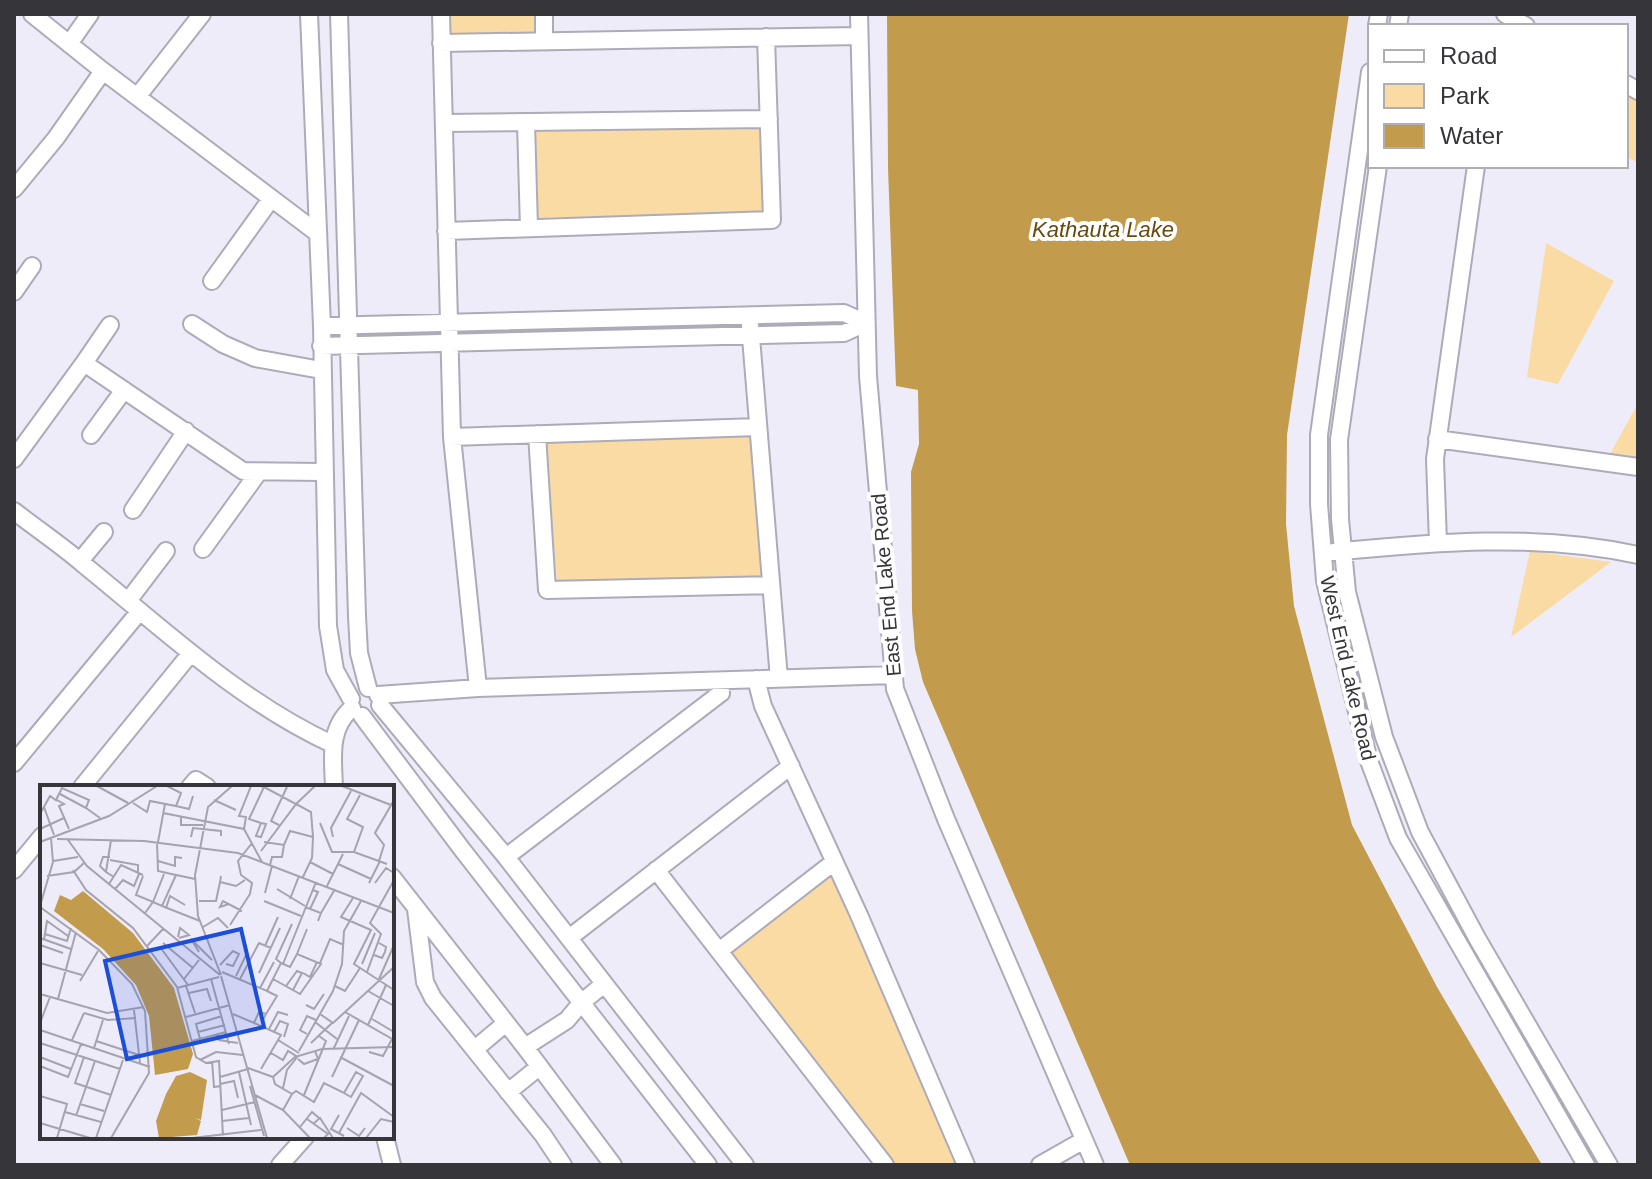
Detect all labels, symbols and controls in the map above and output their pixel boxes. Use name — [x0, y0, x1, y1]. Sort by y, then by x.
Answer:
legend — [1368, 24, 1628, 168]
text: Road — [1440, 42, 1497, 69]
text: Park — [1440, 82, 1490, 109]
text: Water — [1440, 122, 1503, 149]
water label: Kathauta Lake — [1032, 217, 1174, 242]
street label: East End Lake Road — [867, 493, 905, 677]
street label: West End Lake Road — [1316, 574, 1380, 762]
inset map — [40, 785, 394, 1139]

